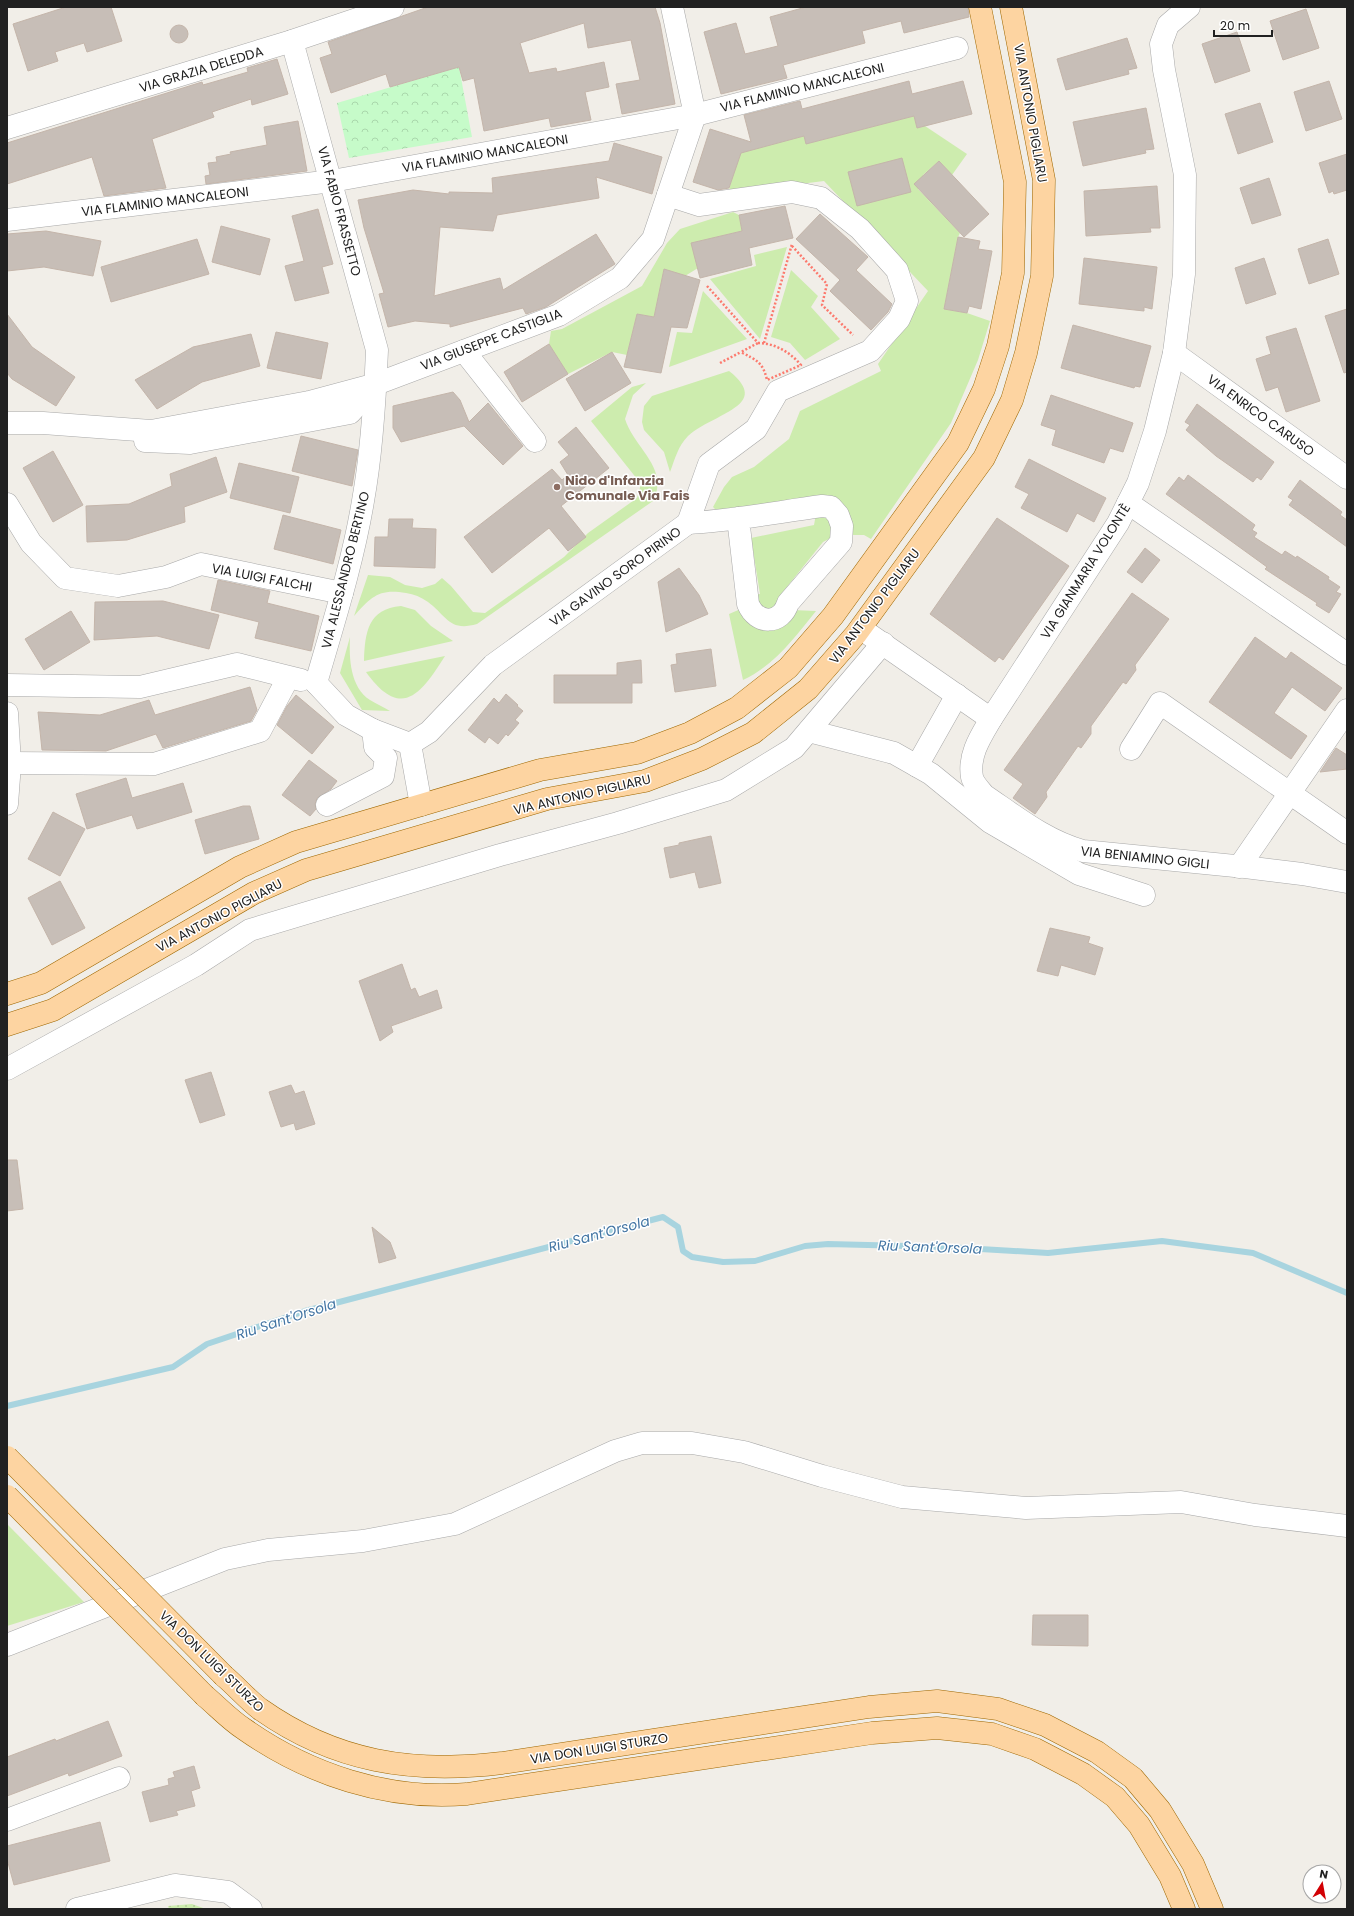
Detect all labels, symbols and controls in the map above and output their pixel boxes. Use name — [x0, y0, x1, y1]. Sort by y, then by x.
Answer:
scale bar — [1214, 12, 1272, 38]
text: 20 m — [1220, 17, 1250, 34]
street label: VIA GRAZIA DELEDDA — [137, 42, 266, 97]
street label: VIA ANTONIO PIGLIARU — [1009, 42, 1052, 184]
street label: VIA FLAMINIO MANCALEONI — [718, 58, 886, 117]
street label: VIA FLAMINIO MANCALEONI — [401, 130, 570, 177]
street label: VIA FABIO FRASSETTO — [313, 144, 366, 278]
street label: VIA FLAMINIO MANCALEONI — [80, 182, 250, 221]
street label: VIA GIUSEPPE CASTIGLIA — [418, 304, 565, 375]
street label: VIA ENRICO CARUSO — [1203, 370, 1318, 461]
place label: Nido d'Infanzia Comunale Via Fais — [565, 471, 690, 505]
marker: Nido d'Infanzia Comunale Via Fais — [552, 482, 562, 492]
street label: VIA ALESSANDRO BERTINO — [317, 490, 374, 651]
street label: VIA GIANMARIA VOLONTÈ — [1036, 500, 1135, 643]
street label: VIA GAVINO SORO PIRINO — [546, 522, 685, 631]
street label: VIA ANTONIO PIGLIARU — [825, 544, 924, 668]
street label: VIA LUIGI FALCHI — [210, 558, 314, 597]
street label: VIA ANTONIO PIGLIARU — [512, 769, 653, 820]
street label: VIA BENIAMINO GIGLI — [1080, 841, 1210, 874]
street label: VIA ANTONIO PIGLIARU — [153, 874, 286, 957]
water label: Riu Sant'Orsola — [546, 1211, 653, 1257]
water label: Riu Sant'Orsola — [877, 1235, 983, 1259]
water label: Riu Sant'Orsola — [233, 1293, 339, 1345]
street label: VIA DON LUIGI STURZO — [155, 1606, 268, 1717]
street label: VIA DON LUIGI STURZO — [529, 1728, 669, 1769]
north arrow — [1302, 1864, 1342, 1904]
text: N — [1318, 1866, 1329, 1883]

